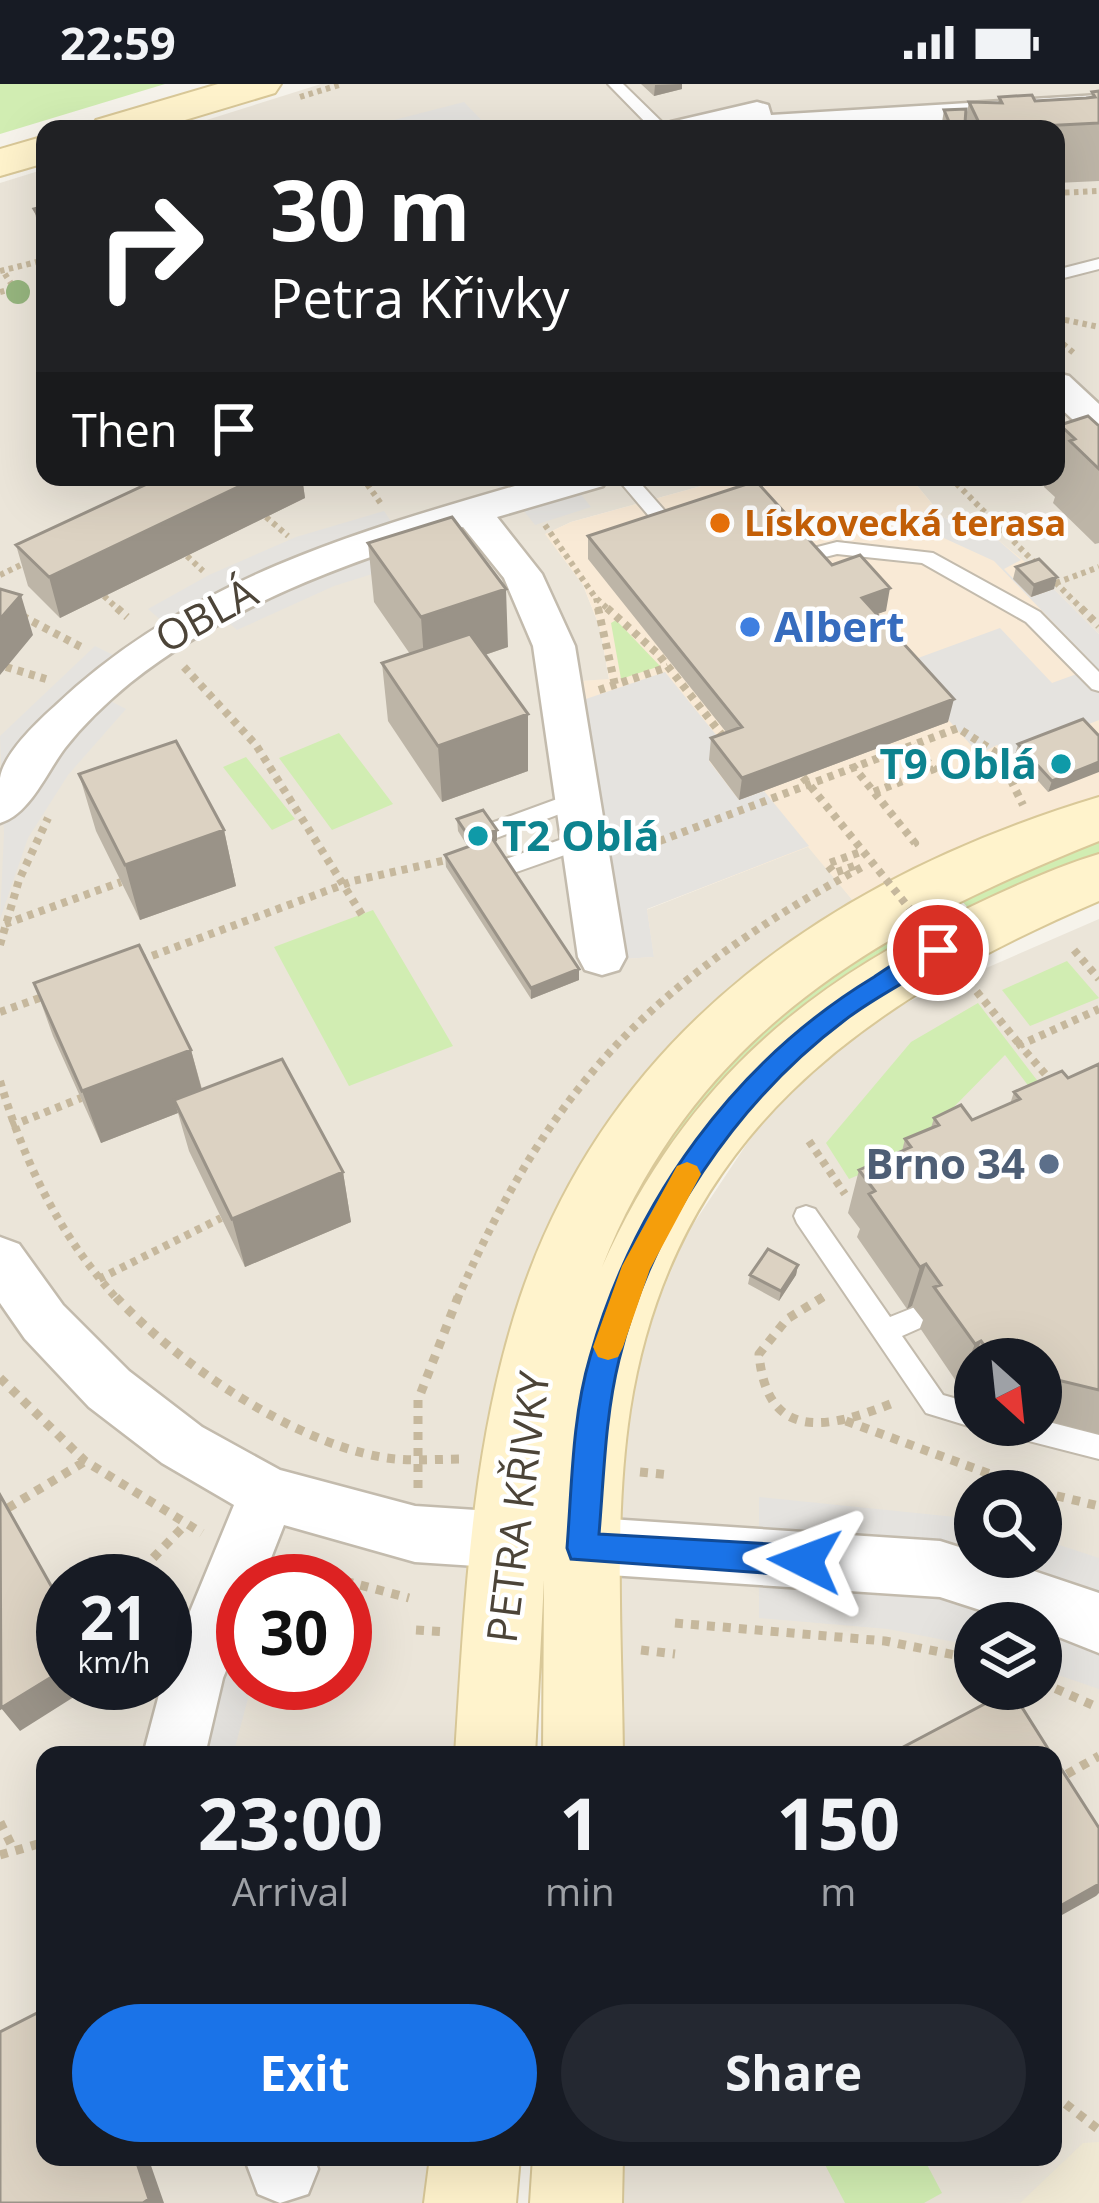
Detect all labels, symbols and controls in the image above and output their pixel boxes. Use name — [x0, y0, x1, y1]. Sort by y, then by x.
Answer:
text: 22:59 — [60, 12, 176, 73]
text: 30 m — [270, 151, 470, 266]
icon: right — [72, 168, 228, 324]
text: Petra Křivky — [270, 260, 569, 334]
icon: arrive — [201, 396, 267, 462]
text: Then — [72, 399, 177, 460]
place label: Lískovecká terasa — [744, 498, 1066, 547]
marker: Lískovecká terasa — [707, 510, 733, 536]
street label: OBLÁ — [144, 562, 267, 665]
place label: Albert — [774, 597, 905, 654]
marker: Albert — [737, 614, 763, 640]
place label: T9 Oblá — [880, 734, 1037, 791]
marker: T9 Oblá — [1048, 751, 1074, 777]
place label: T2 Oblá — [502, 806, 659, 863]
marker: T2 Oblá — [465, 823, 491, 849]
pin — [887, 899, 989, 1001]
icon: arrive — [905, 917, 971, 983]
place label: Brno 34 — [865, 1134, 1025, 1191]
marker: Brno 34 — [1036, 1151, 1062, 1177]
north arrow — [954, 1338, 1062, 1446]
map controls — [954, 1338, 1062, 1710]
street label: PETRA KŘIVKY — [472, 1367, 561, 1646]
button: search — [954, 1470, 1062, 1578]
position arrow — [742, 1498, 868, 1624]
speed limit sign: 30 — [216, 1554, 372, 1710]
text: 21 — [80, 1576, 148, 1658]
button: layers — [954, 1602, 1062, 1710]
text: km/h — [78, 1641, 150, 1682]
text: 23:00 — [198, 1773, 383, 1871]
text: 1 — [559, 1773, 600, 1871]
text: 150 — [777, 1773, 900, 1871]
text: Arrival — [232, 1864, 349, 1917]
text: min — [545, 1864, 615, 1917]
text: m — [820, 1864, 856, 1917]
button: Exit — [72, 2004, 537, 2142]
button: Share — [561, 2004, 1026, 2142]

